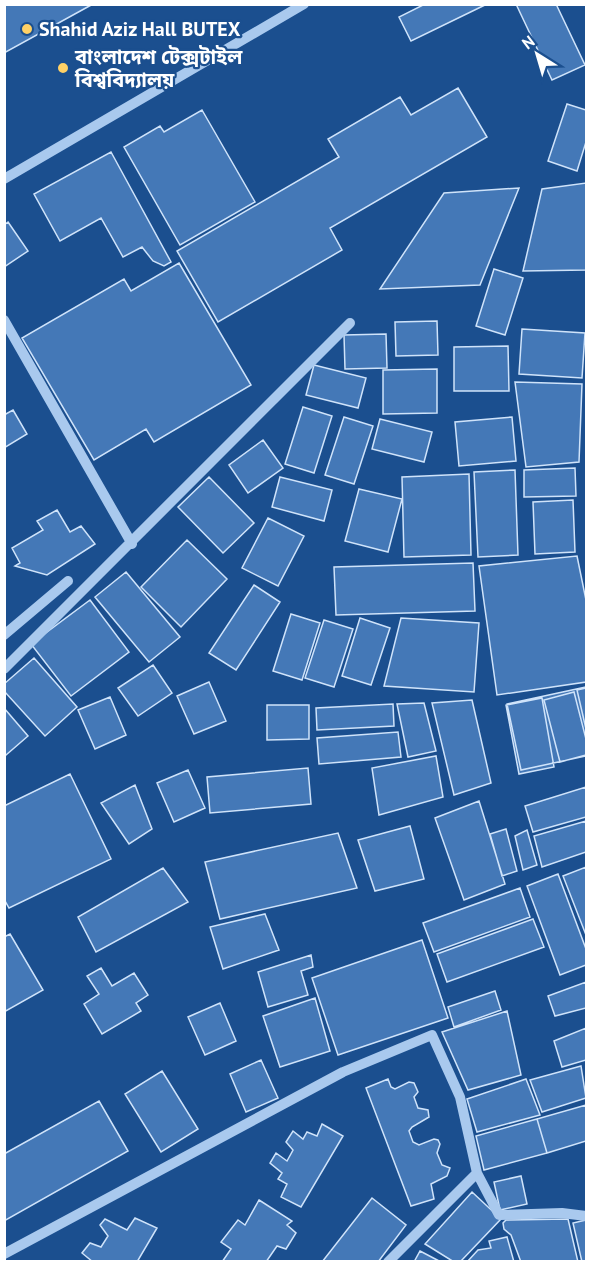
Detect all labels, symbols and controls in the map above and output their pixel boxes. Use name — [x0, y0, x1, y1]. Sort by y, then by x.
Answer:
place label: Shahid Aziz Hall BUTEX — [39, 16, 241, 42]
marker: Shahid Aziz Hall BUTEX — [20, 22, 34, 36]
north arrow — [507, 24, 567, 84]
text: N — [518, 31, 538, 53]
place label: বাংলাদেশ টেক্সটাইল বিশ্ববিদ্যালয় — [74, 44, 243, 93]
marker: বাংলাদেশ টেক্সটাইল বিশ্ববিদ্যালয় — [56, 61, 70, 75]

